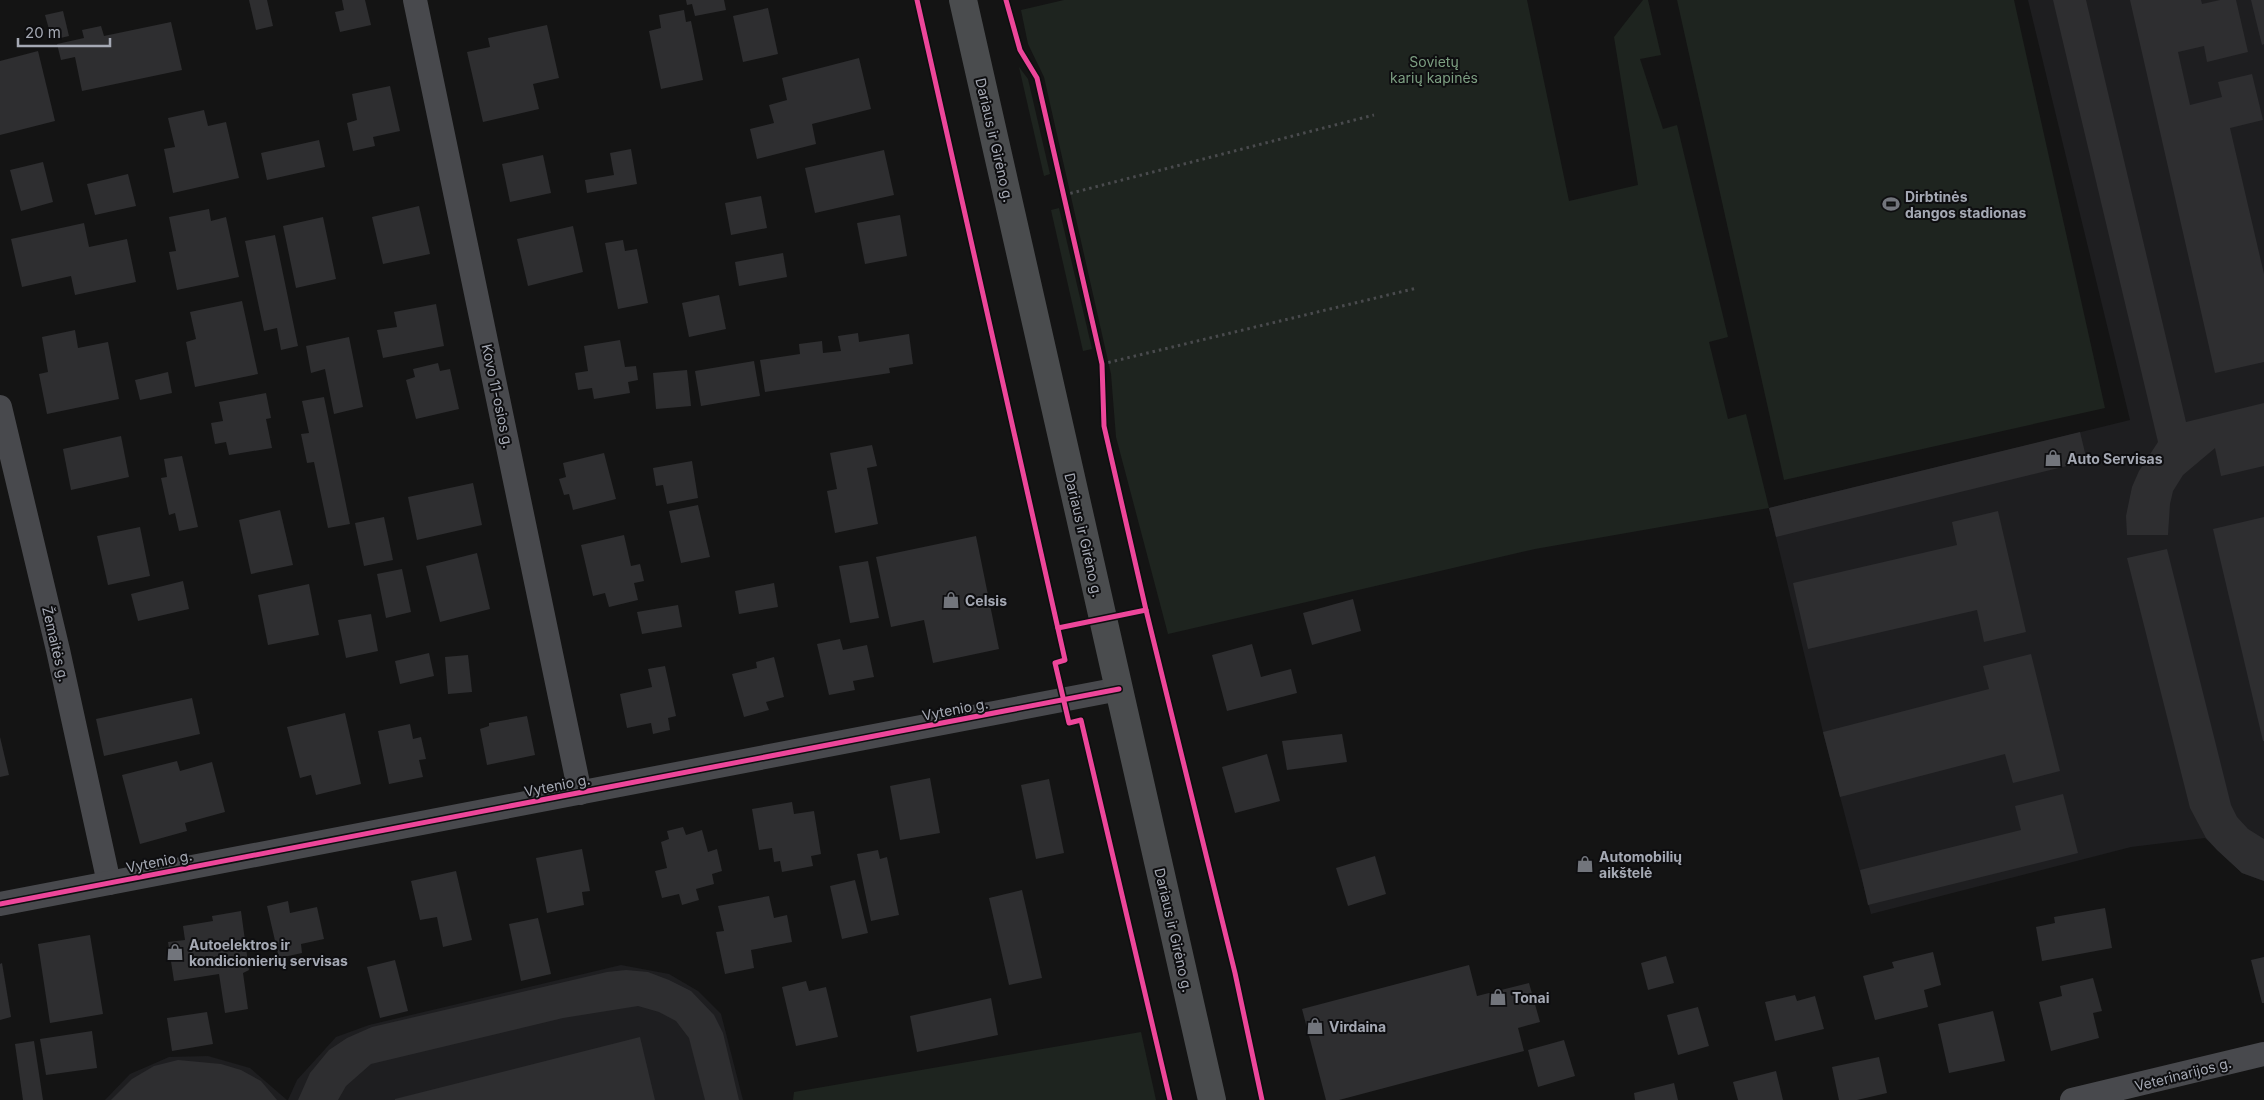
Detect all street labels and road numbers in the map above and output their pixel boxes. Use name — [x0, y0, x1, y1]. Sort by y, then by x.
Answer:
street label: Dariaus ir Girėno g. — [972, 76, 1018, 204]
street label: Kovo 11-osios g. — [479, 342, 517, 450]
street label: Dariaus ir Girėno g. — [1061, 471, 1107, 599]
street label: Žemaitės g. — [39, 605, 73, 683]
street label: Vytenio g. — [921, 694, 989, 724]
street label: Vytenio g. — [523, 770, 591, 800]
street label: Vytenio g. — [125, 846, 193, 876]
street label: Dariaus ir Girėno g. — [1151, 866, 1197, 994]
street label: Veterinarijos g. — [2133, 1054, 2233, 1094]

